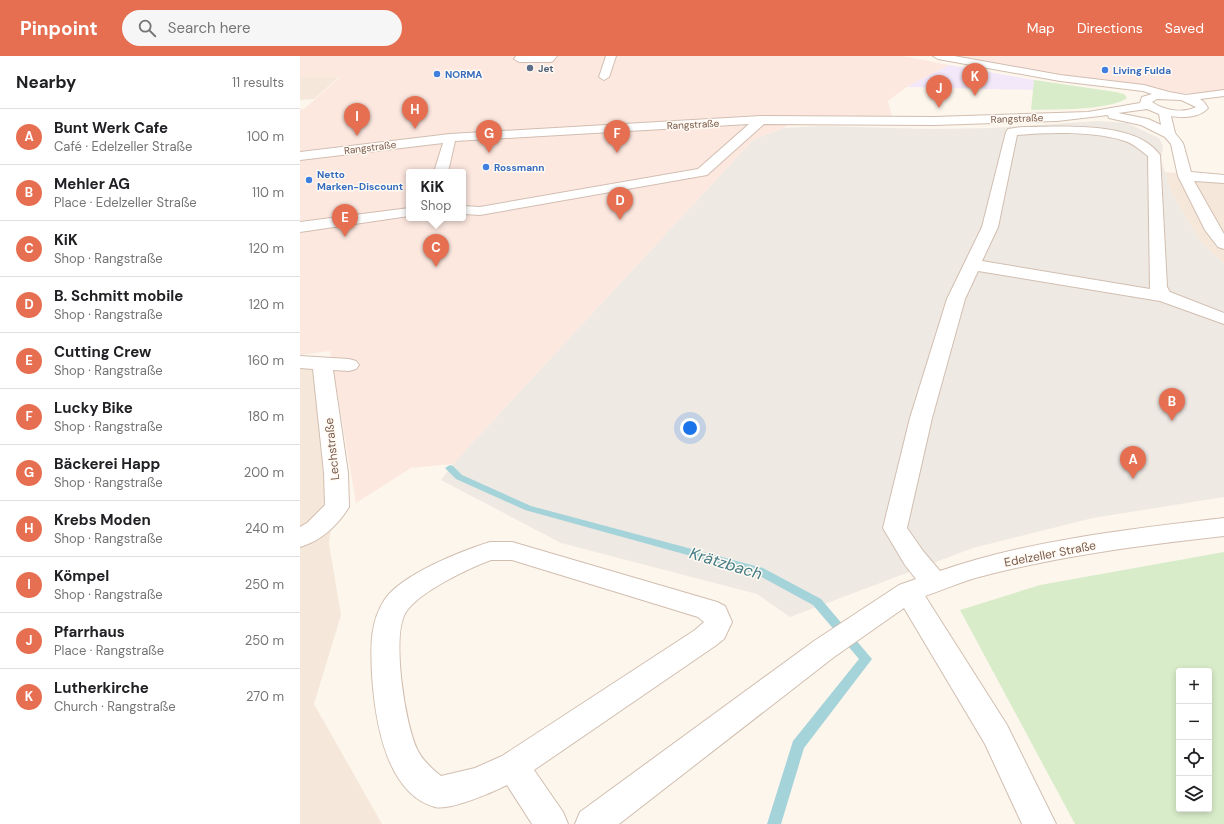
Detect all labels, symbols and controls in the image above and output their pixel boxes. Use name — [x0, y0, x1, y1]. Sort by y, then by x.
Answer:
search box — [122, 10, 402, 46]
text: Pinpoint — [20, 16, 98, 41]
icon: search — [136, 17, 158, 39]
text: Search here — [168, 18, 251, 38]
text: Map — [1027, 19, 1055, 37]
text: Directions — [1077, 19, 1143, 37]
text: Saved — [1165, 19, 1204, 37]
place label: Jet — [538, 62, 554, 75]
marker: Jet — [525, 63, 535, 73]
pin: K — [962, 63, 988, 96]
place label: Living Fulda — [1113, 64, 1171, 77]
marker: Living Fulda — [1100, 65, 1110, 75]
place label: NORMA — [445, 68, 482, 81]
marker: NORMA — [432, 69, 442, 79]
text: Nearby — [16, 71, 76, 93]
text: 11 results — [232, 74, 284, 91]
pin: J — [926, 75, 952, 108]
pin: H — [402, 96, 428, 129]
pin: I — [344, 103, 370, 136]
street label: Rangstraße — [991, 111, 1044, 126]
street label: Rangstraße — [666, 117, 720, 132]
text: Bunt Werk Cafe — [54, 118, 168, 138]
pin: G — [476, 120, 502, 153]
pin: F — [604, 120, 630, 153]
text: A — [24, 128, 34, 145]
text: 100 m — [247, 128, 284, 145]
text: Café · Edelzeller Straße — [54, 138, 192, 155]
street label: Rangstraße — [343, 138, 397, 157]
place label: Rossmann — [494, 161, 544, 174]
marker: Rossmann — [481, 162, 491, 172]
place label: Netto Marken-Discount — [317, 168, 403, 193]
popup — [406, 169, 466, 221]
text: Mehler AG — [54, 174, 130, 194]
marker: Netto Marken-Discount — [304, 175, 314, 185]
text: KiK — [421, 177, 444, 197]
text: B — [25, 184, 33, 201]
text: 110 m — [252, 184, 284, 201]
pin: D — [607, 187, 633, 220]
text: Place · Edelzeller Straße — [54, 194, 197, 211]
text: Shop — [421, 197, 451, 214]
pin: E — [332, 204, 358, 237]
text: KiK — [54, 230, 78, 250]
pin: C — [423, 234, 449, 267]
text: C — [24, 240, 34, 257]
text: 120 m — [249, 240, 284, 257]
text: Shop · Rangstraße — [54, 250, 163, 267]
text: B. Schmitt mobile — [54, 286, 183, 306]
text: D — [24, 296, 34, 313]
text: 120 m — [249, 296, 284, 313]
text: Shop · Rangstraße — [54, 306, 163, 323]
text: Cutting Crew — [54, 342, 151, 362]
text: E — [25, 352, 33, 369]
text: 160 m — [248, 352, 284, 369]
text: Shop · Rangstraße — [54, 362, 163, 379]
pin: B — [1159, 388, 1185, 421]
text: Lucky Bike — [54, 398, 133, 418]
text: F — [25, 408, 33, 425]
text: 180 m — [248, 408, 284, 425]
street label: Lechstraße — [321, 417, 343, 481]
text: Shop · Rangstraße — [54, 418, 163, 435]
your location — [680, 418, 700, 438]
pin: A — [1120, 446, 1146, 479]
text: Bäckerei Happ — [54, 454, 160, 474]
text: G — [24, 464, 34, 481]
text: 200 m — [244, 464, 284, 481]
text: Shop · Rangstraße — [54, 474, 163, 491]
text: Krebs Moden — [54, 510, 151, 530]
text: H — [24, 520, 34, 537]
text: 240 m — [245, 520, 284, 537]
text: Shop · Rangstraße — [54, 530, 163, 547]
street label: Edelzeller Straße — [1003, 537, 1097, 571]
water label: Krätzbach — [687, 542, 765, 584]
text: Kömpel — [54, 566, 109, 586]
text: I — [27, 576, 31, 593]
text: 250 m — [245, 576, 284, 593]
text: Shop · Rangstraße — [54, 586, 163, 603]
text: Pfarrhaus — [54, 622, 125, 642]
text: J — [25, 632, 33, 649]
text: 250 m — [245, 632, 284, 649]
text: Place · Rangstraße — [54, 642, 164, 659]
map controls — [1176, 668, 1212, 812]
button: + — [1176, 668, 1212, 704]
text: Lutherkirche — [54, 678, 149, 698]
text: K — [25, 688, 33, 705]
text: 270 m — [246, 688, 284, 705]
text: Church · Rangstraße — [54, 698, 176, 715]
button: − — [1176, 704, 1212, 740]
button: locate — [1176, 740, 1212, 776]
button: layers — [1176, 776, 1212, 812]

